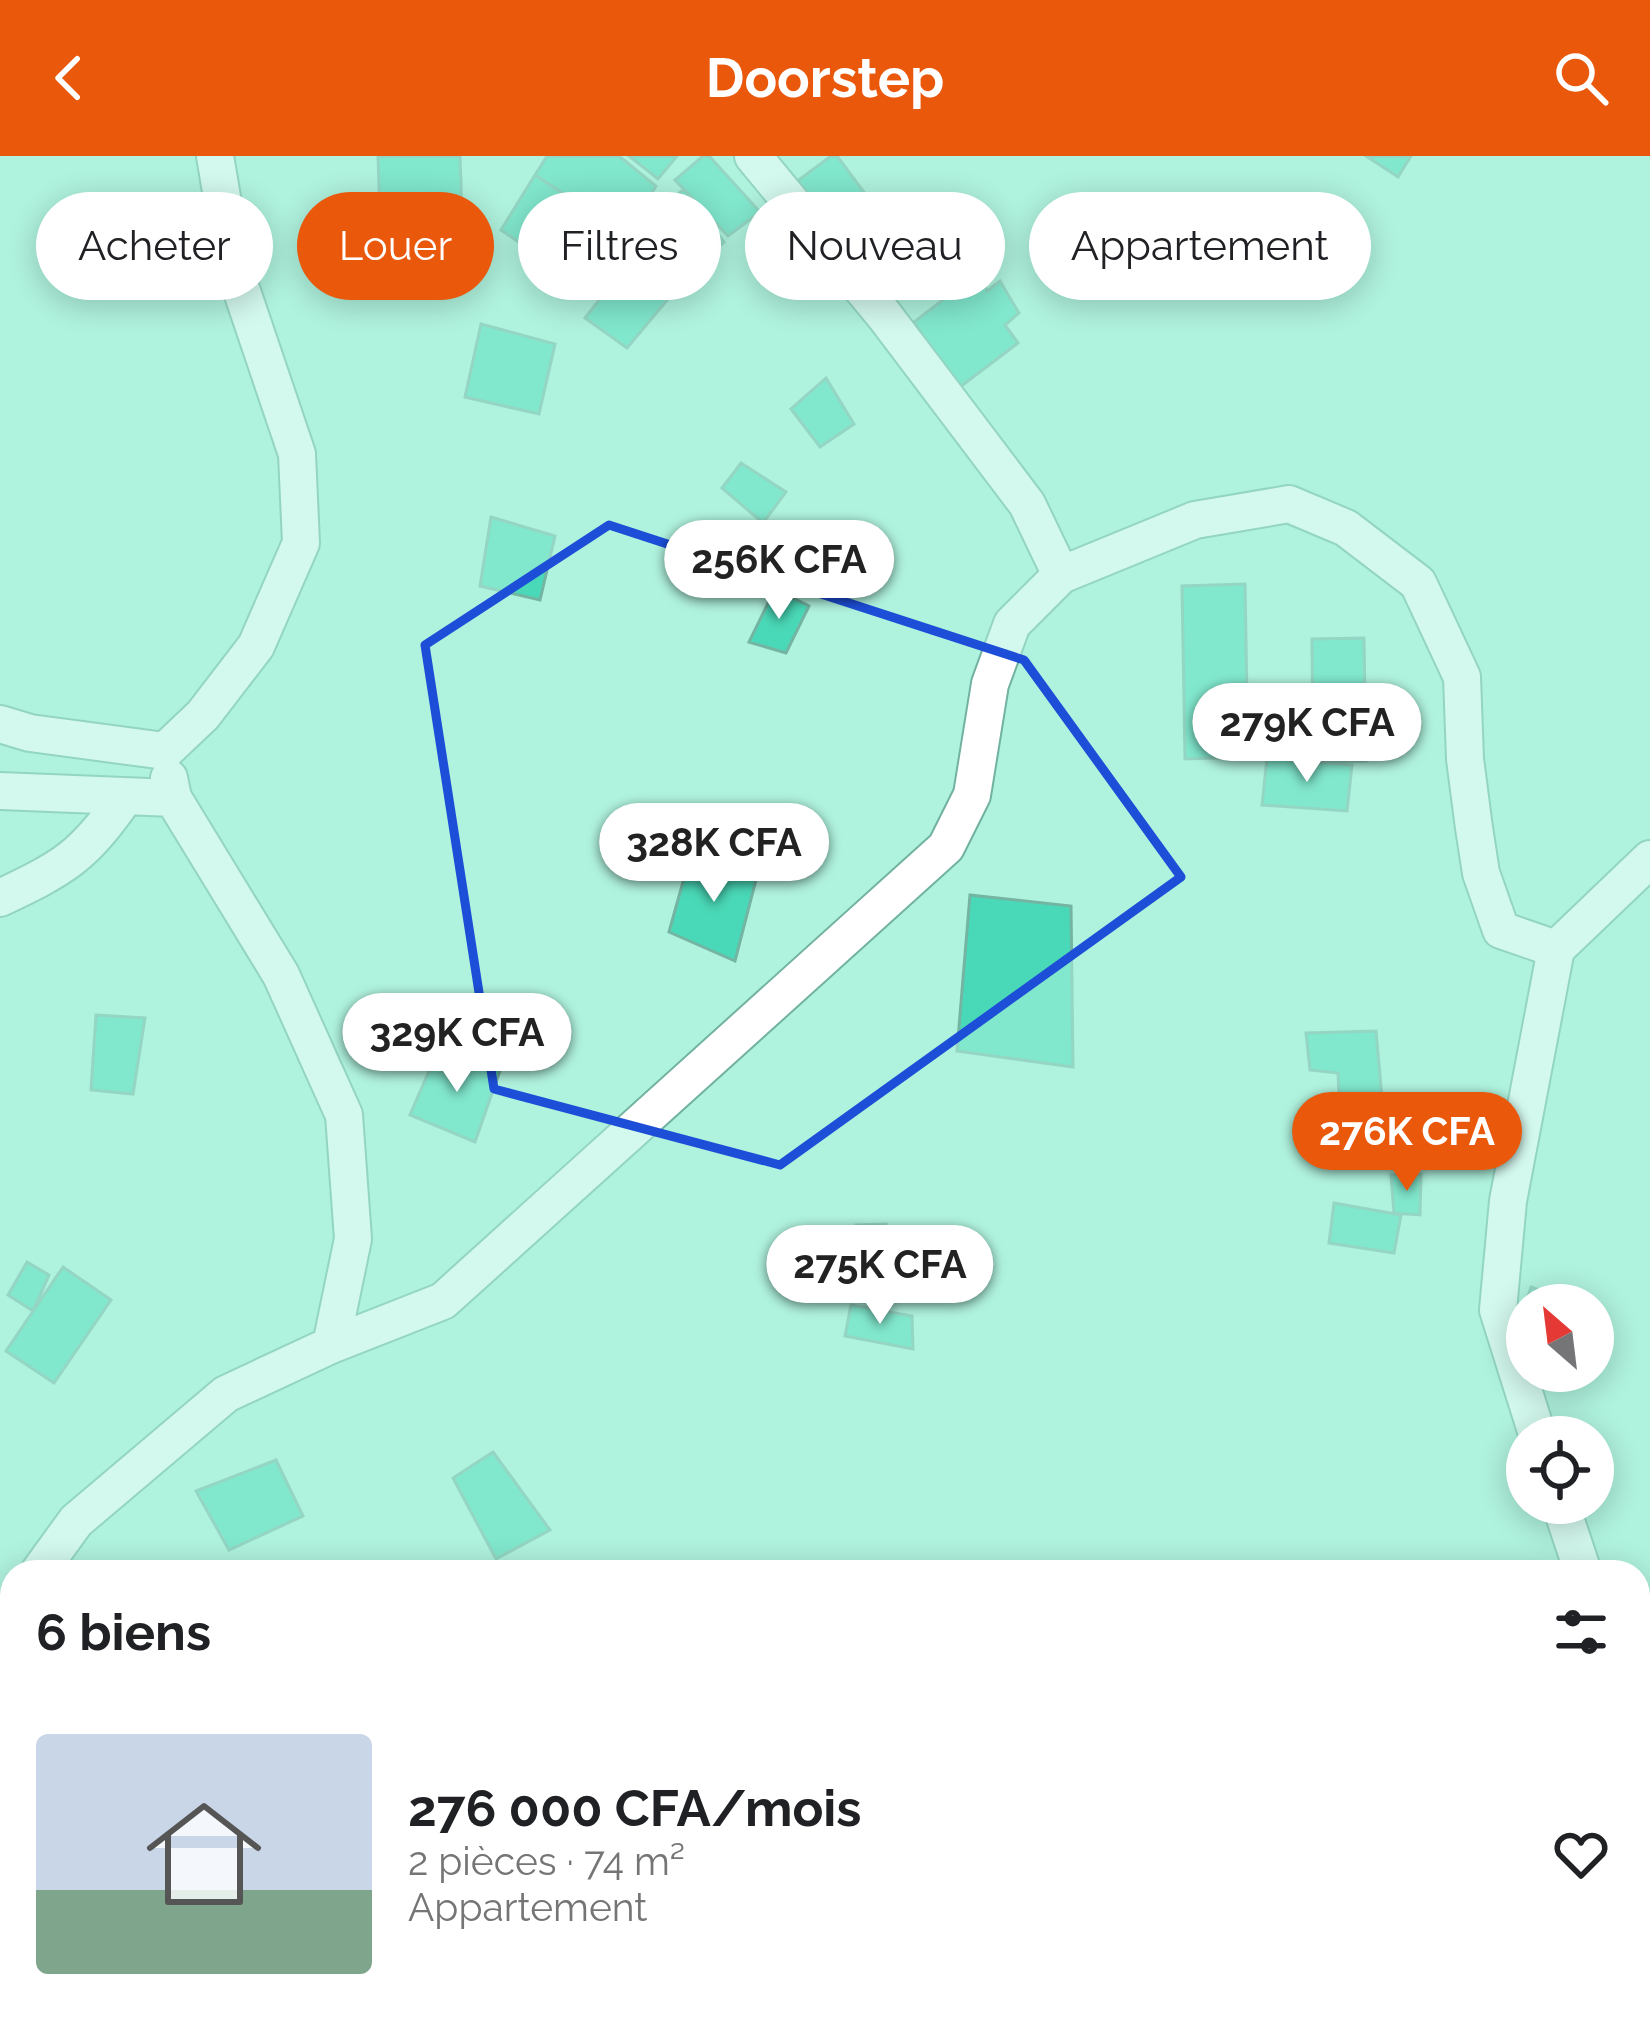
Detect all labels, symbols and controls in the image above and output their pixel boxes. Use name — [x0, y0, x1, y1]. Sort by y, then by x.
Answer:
icon: back — [36, 45, 102, 111]
icon: search — [1548, 45, 1614, 111]
text: Doorstep — [706, 46, 944, 110]
chip: Acheter — [36, 192, 273, 300]
chip: Louer — [297, 192, 494, 300]
chip: Filtres — [518, 192, 721, 300]
chip: Nouveau — [745, 192, 1005, 300]
chip: Appartement — [1029, 192, 1371, 300]
pin: 256K CFA — [655, 520, 903, 622]
text: 256K CFA — [691, 536, 867, 582]
pin: 279K CFA — [1183, 683, 1431, 785]
text: 279K CFA — [1219, 699, 1395, 745]
pin: 328K CFA — [590, 803, 838, 905]
text: 328K CFA — [626, 819, 802, 865]
pin: 329K CFA — [333, 993, 581, 1095]
text: 329K CFA — [369, 1009, 545, 1055]
pin: 276K CFA — [1283, 1092, 1531, 1194]
text: 276K CFA — [1319, 1108, 1495, 1154]
pin: 275K CFA — [756, 1225, 1004, 1327]
text: 275K CFA — [793, 1241, 967, 1287]
north arrow — [1506, 1284, 1614, 1392]
map controls — [1506, 1284, 1614, 1524]
button: locate — [1506, 1416, 1614, 1524]
icon: filters — [1548, 1599, 1614, 1665]
text: 6 biens — [36, 1602, 211, 1662]
text: 276 000 CFA/mois — [408, 1778, 862, 1838]
icon: home — [132, 1782, 276, 1926]
icon: heart — [1548, 1821, 1614, 1887]
text: 2 pièces · 74 m² — [408, 1838, 685, 1884]
text: Appartement — [408, 1884, 647, 1930]

